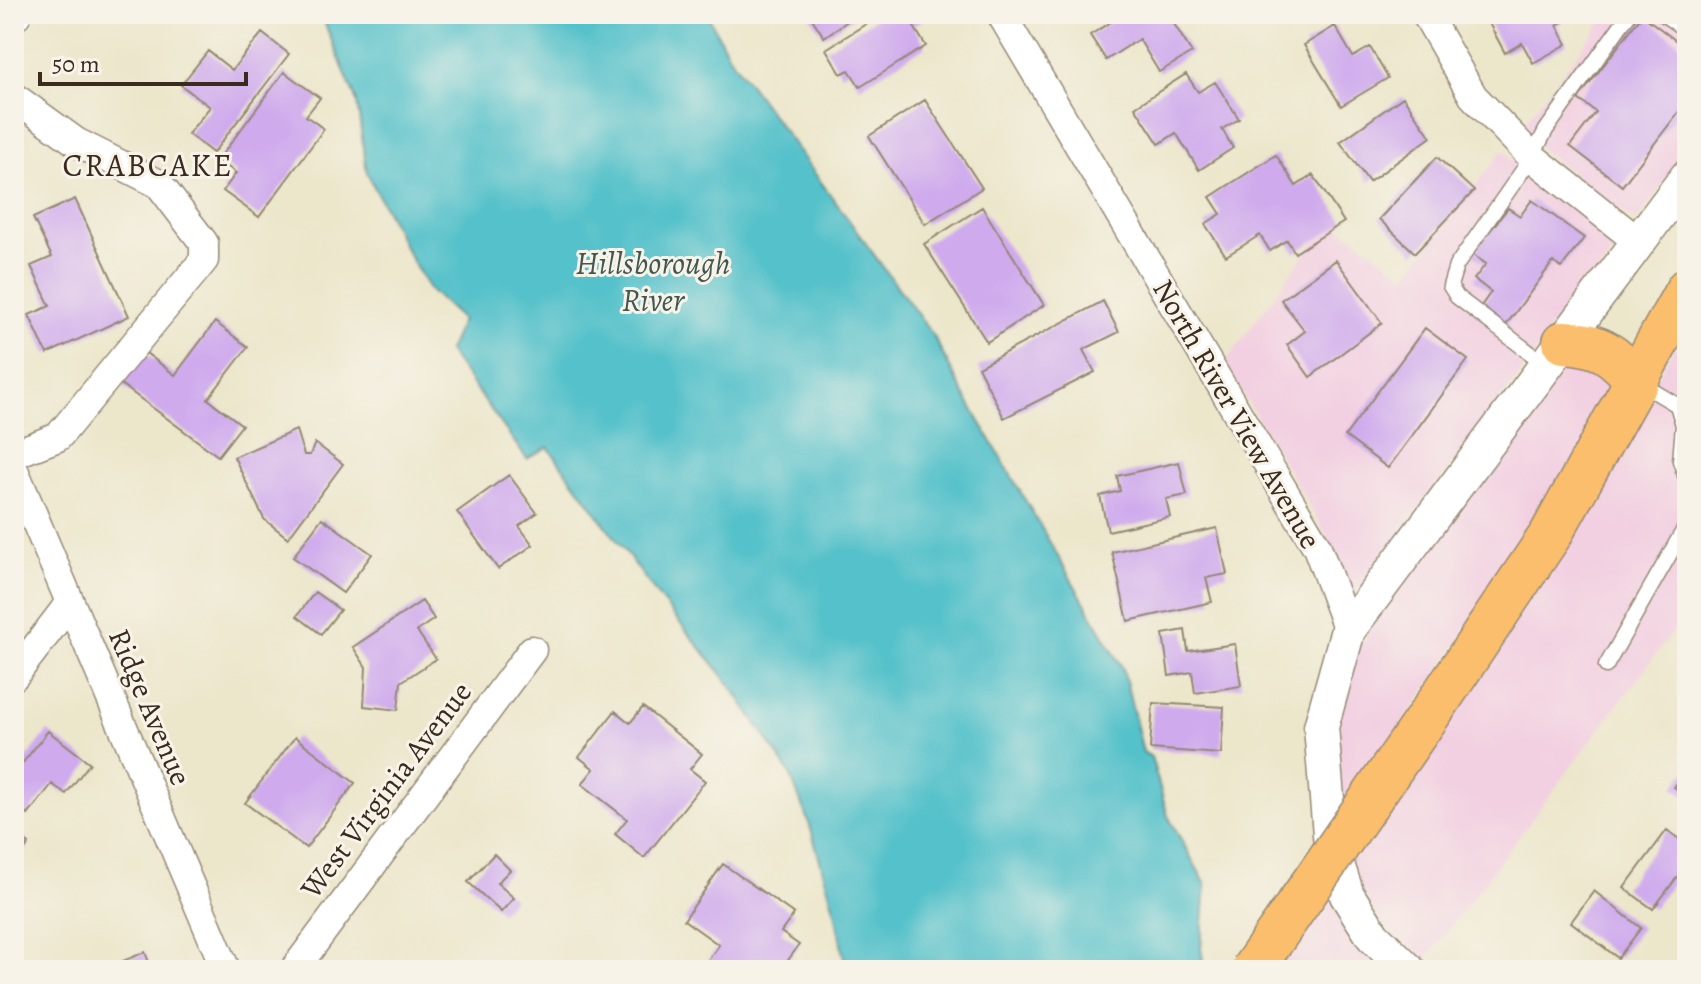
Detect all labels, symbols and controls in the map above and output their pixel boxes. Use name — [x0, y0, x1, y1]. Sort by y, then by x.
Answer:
scale bar — [40, 36, 246, 86]
text: 50 m — [52, 48, 100, 80]
district label: CRABCAKE — [62, 143, 234, 187]
water label: Hillsborough River — [576, 241, 730, 322]
street label: North River View Avenue — [1143, 272, 1331, 556]
street label: Ridge Avenue — [99, 623, 201, 791]
street label: West Virginia Avenue — [291, 673, 481, 907]

